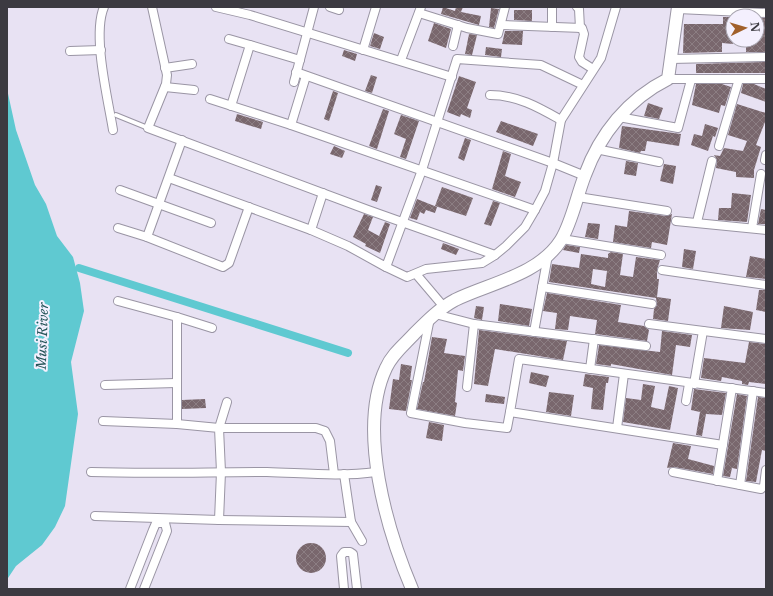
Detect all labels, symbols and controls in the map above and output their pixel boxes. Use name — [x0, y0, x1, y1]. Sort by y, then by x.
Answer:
north arrow — [725, 8, 765, 48]
text: N — [748, 21, 762, 34]
water label: Musi River — [33, 301, 52, 371]

